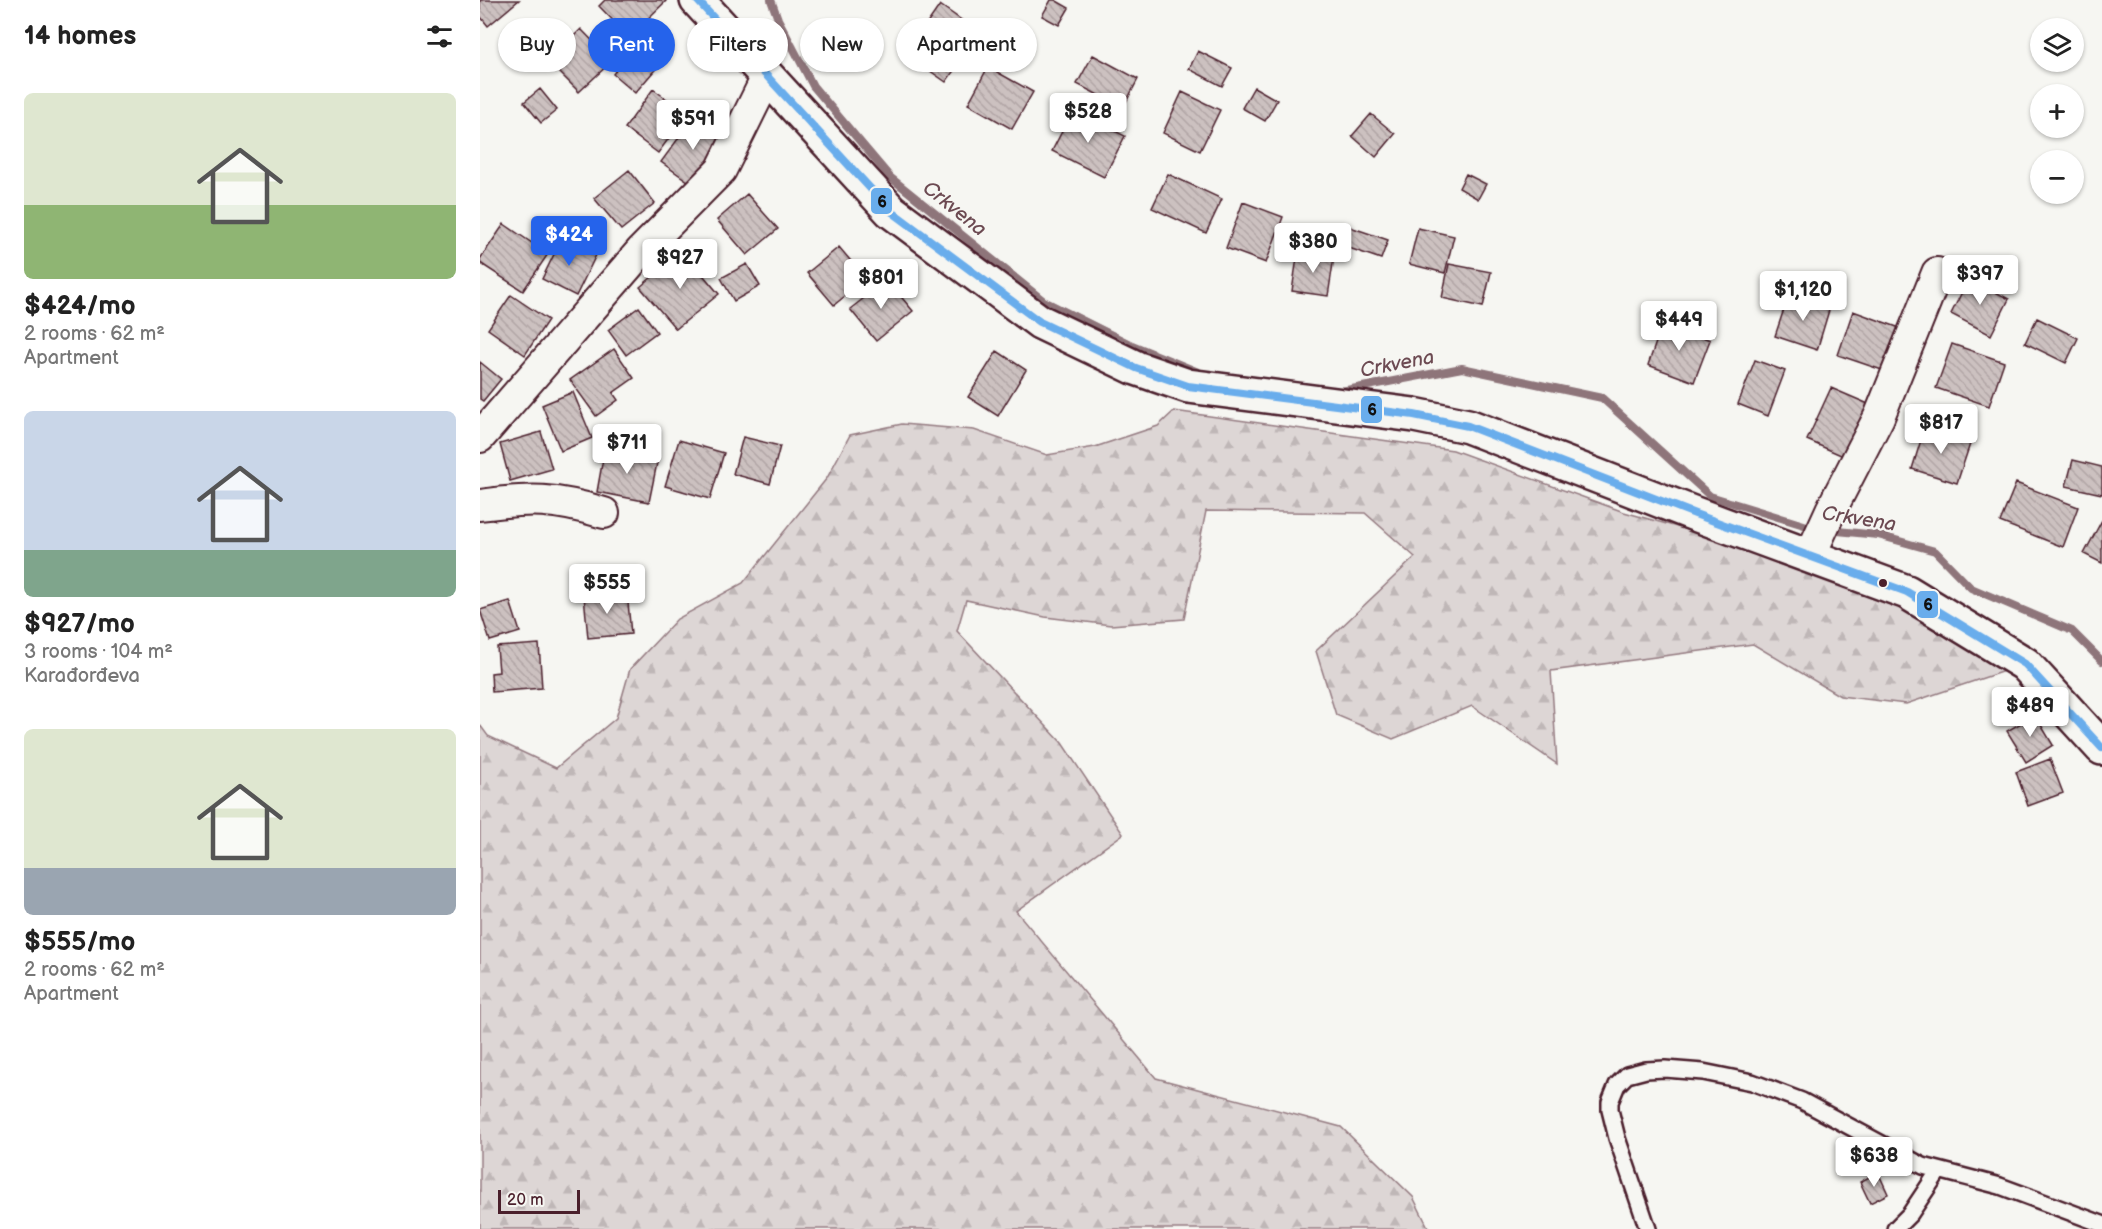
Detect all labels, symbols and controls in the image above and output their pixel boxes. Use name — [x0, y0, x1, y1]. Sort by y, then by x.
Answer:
chip: Buy — [498, 18, 576, 72]
chip: Rent — [588, 18, 675, 72]
chip: Filters — [687, 18, 788, 72]
chip: New — [800, 18, 884, 72]
chip: Apartment — [896, 18, 1037, 72]
map controls — [2030, 18, 2084, 204]
button: layers — [2030, 18, 2084, 72]
icon: filters — [423, 20, 456, 53]
text: 14 homes — [24, 21, 136, 52]
button: + — [2030, 84, 2084, 138]
pin: $528 — [1052, 93, 1124, 144]
pin: $591 — [657, 100, 729, 151]
text: $528 — [1064, 100, 1112, 124]
text: $591 — [671, 107, 715, 131]
icon: home — [186, 132, 294, 240]
button: − — [2030, 150, 2084, 204]
water label: Crkvena — [918, 176, 991, 242]
line badge: 6 — [870, 187, 893, 215]
text: 6 — [877, 193, 887, 212]
pin: $424 — [533, 216, 605, 267]
text: $424 — [545, 223, 593, 247]
pin: $380 — [1277, 223, 1349, 274]
text: $380 — [1288, 230, 1338, 254]
pin: $927 — [644, 239, 716, 290]
text: $927 — [656, 246, 704, 270]
pin: $397 — [1944, 255, 2016, 306]
pin: $801 — [845, 259, 917, 310]
text: $397 — [1956, 262, 2004, 286]
text: $801 — [858, 266, 904, 290]
pin: $1,120 — [1754, 271, 1852, 322]
text: $1,120 — [1774, 278, 1832, 302]
text: $424/mo — [24, 291, 136, 322]
pin: $449 — [1643, 301, 1715, 352]
text: $449 — [1655, 308, 1703, 332]
text: 2 rooms · 62 m² — [24, 322, 165, 346]
water label: Crkvena — [1358, 345, 1436, 383]
text: Apartment — [24, 346, 119, 370]
line badge: 6 — [1360, 395, 1383, 424]
text: 6 — [1367, 401, 1377, 420]
pin: $817 — [1905, 404, 1977, 455]
text: $817 — [1919, 411, 1963, 435]
pin: $711 — [591, 424, 663, 475]
text: $711 — [606, 431, 648, 455]
icon: home — [186, 450, 294, 558]
water label: Crkvena — [1820, 501, 1898, 537]
pin: $555 — [571, 564, 643, 615]
text: $555 — [583, 571, 631, 595]
unlabelled marker — [1877, 577, 1889, 589]
line badge: 6 — [1916, 590, 1939, 619]
text: 6 — [1923, 596, 1933, 615]
text: $927/mo — [24, 609, 135, 640]
text: 3 rooms · 104 m² — [24, 640, 173, 664]
text: Karađorđeva — [24, 664, 140, 688]
pin: $489 — [1994, 687, 2066, 738]
text: $489 — [2006, 694, 2054, 718]
icon: home — [186, 768, 294, 876]
text: $555/mo — [24, 927, 135, 958]
text: 2 rooms · 62 m² — [24, 958, 165, 982]
text: Apartment — [24, 982, 119, 1006]
pin: $638 — [1838, 1137, 1910, 1188]
text: $638 — [1850, 1144, 1899, 1168]
scale bar — [498, 1187, 580, 1214]
text: 20 m — [507, 1191, 543, 1210]

